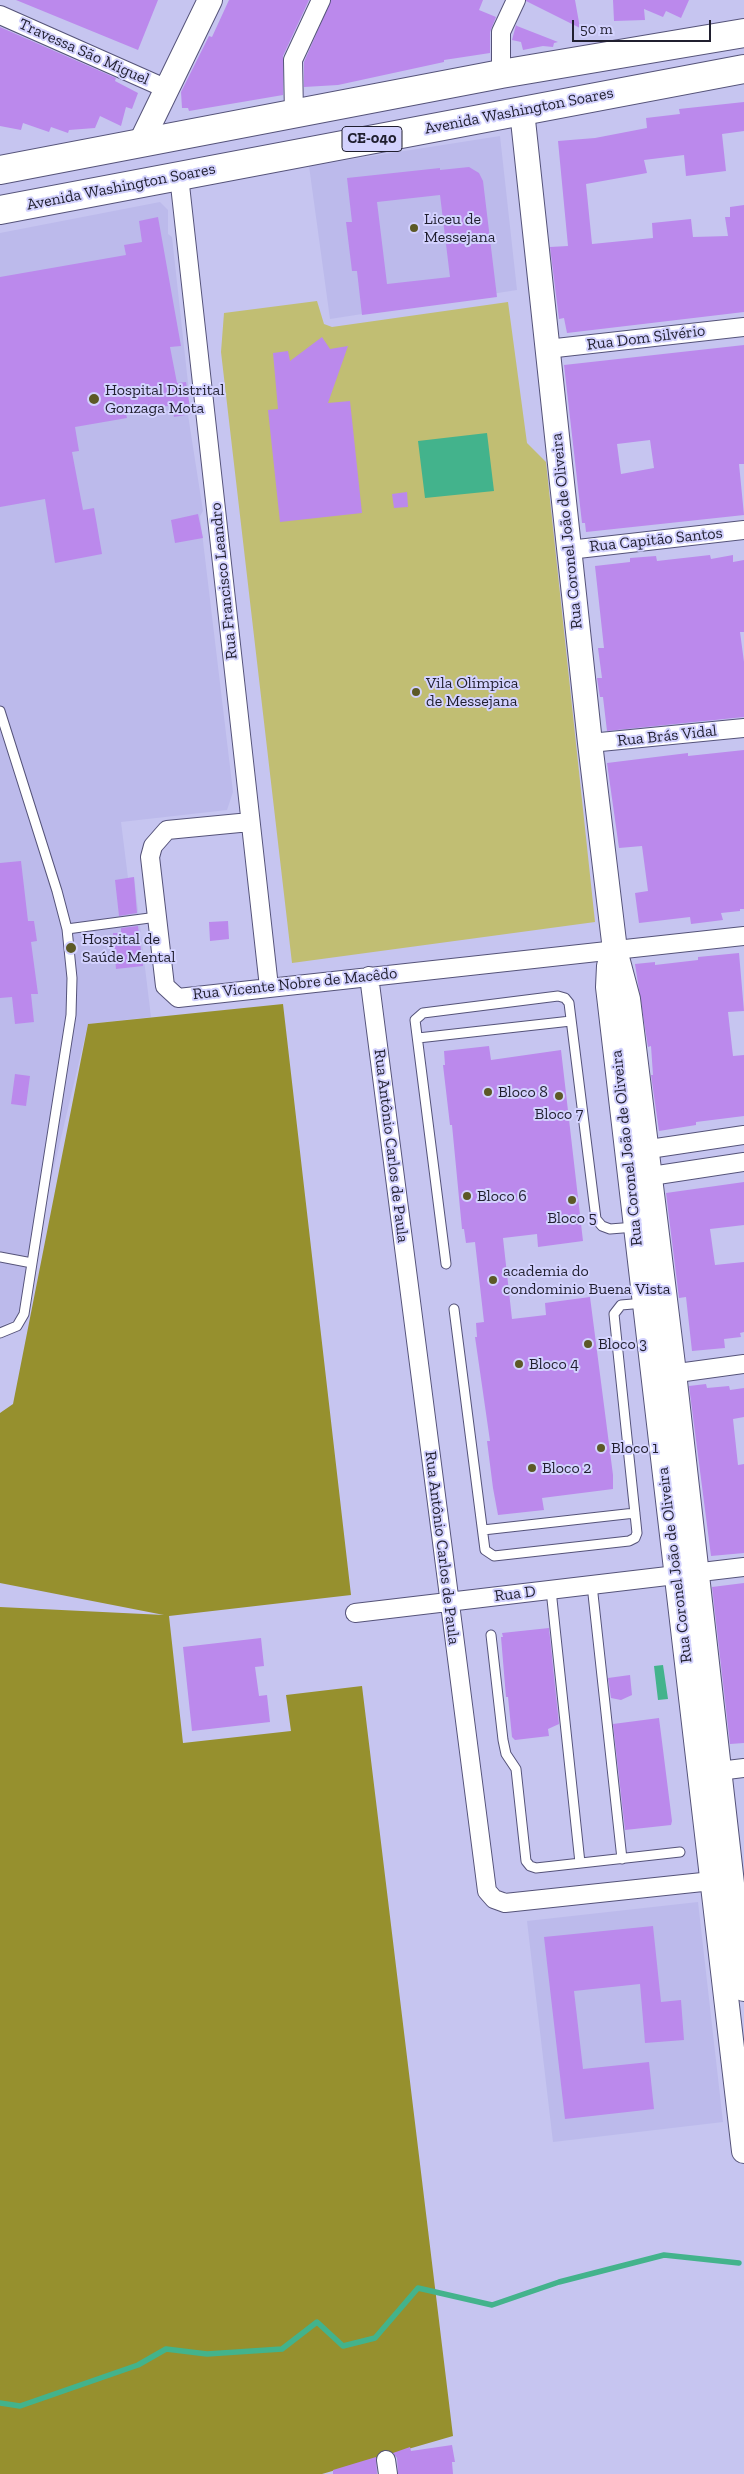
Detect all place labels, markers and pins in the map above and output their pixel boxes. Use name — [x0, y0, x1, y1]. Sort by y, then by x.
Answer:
place label: Liceu de Messejana — [424, 209, 495, 247]
marker: Liceu de Messejana — [408, 222, 420, 234]
place label: Hospital Distrital Gonzaga Mota — [105, 380, 225, 418]
marker: Hospital Distrital Gonzaga Mota — [87, 392, 101, 406]
place label: Vila Olímpica de Messejana — [426, 673, 519, 711]
marker: Vila Olímpica de Messejana — [410, 686, 422, 698]
place label: Hospital de Saúde Mental — [82, 929, 176, 967]
marker: Hospital de Saúde Mental — [64, 941, 78, 955]
place label: Bloco 8 — [498, 1082, 548, 1102]
marker: Bloco 8 — [482, 1086, 494, 1098]
marker: Bloco 7 — [553, 1090, 565, 1102]
place label: Bloco 7 — [535, 1104, 583, 1124]
place label: Bloco 6 — [477, 1186, 527, 1206]
marker: Bloco 6 — [461, 1190, 473, 1202]
marker: Bloco 5 — [566, 1194, 578, 1206]
place label: Bloco 5 — [547, 1208, 597, 1228]
place label: academia do condominio Buena Vista — [503, 1261, 670, 1299]
marker: academia do condominio Buena Vista — [487, 1274, 499, 1286]
place label: Bloco 3 — [598, 1334, 647, 1354]
marker: Bloco 3 — [582, 1338, 594, 1350]
place label: Bloco 4 — [529, 1354, 579, 1374]
marker: Bloco 4 — [513, 1358, 525, 1370]
place label: Bloco 1 — [611, 1438, 658, 1458]
marker: Bloco 1 — [595, 1442, 607, 1454]
place label: Bloco 2 — [542, 1458, 592, 1478]
marker: Bloco 2 — [526, 1462, 538, 1474]

